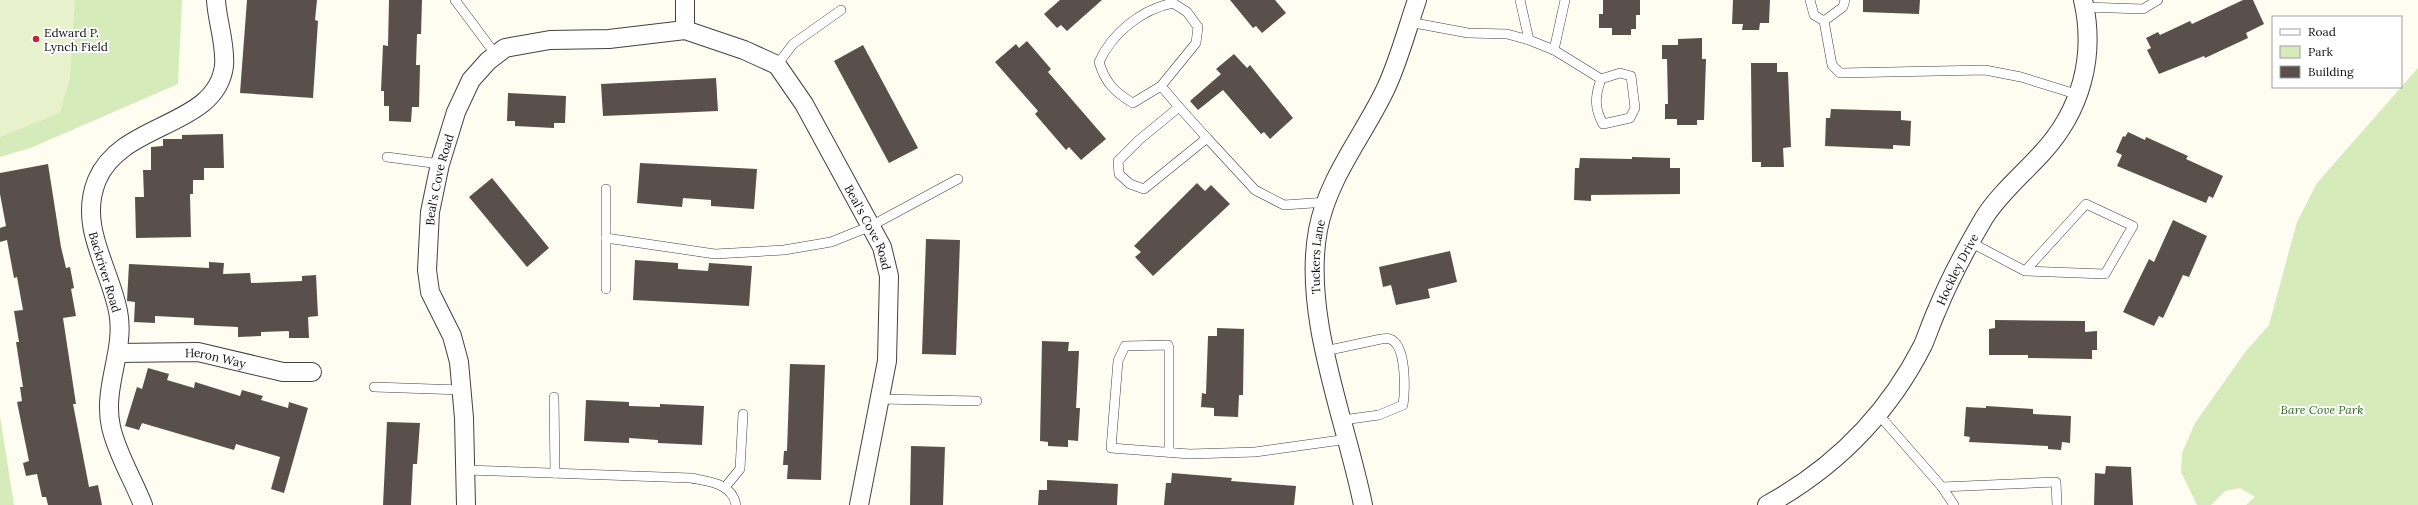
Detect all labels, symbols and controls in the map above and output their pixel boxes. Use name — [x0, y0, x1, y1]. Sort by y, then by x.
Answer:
legend — [2272, 16, 2402, 88]
text: Road — [2308, 24, 2336, 39]
place label: Edward P. Lynch Field — [44, 25, 108, 54]
marker: Edward P. Lynch Field — [31, 34, 41, 44]
text: Park — [2308, 44, 2334, 59]
text: Building — [2308, 64, 2354, 79]
street label: Beal's Cove Road — [422, 132, 456, 226]
street label: Beal's Cove Road — [842, 182, 895, 271]
street label: Tuckers Lane — [1307, 217, 1328, 295]
street label: Backriver Road — [86, 230, 124, 314]
street label: Hockley Drive — [1933, 230, 1981, 307]
street label: Heron Way — [185, 344, 248, 371]
park label: Bare Cove Park — [2280, 402, 2364, 417]

